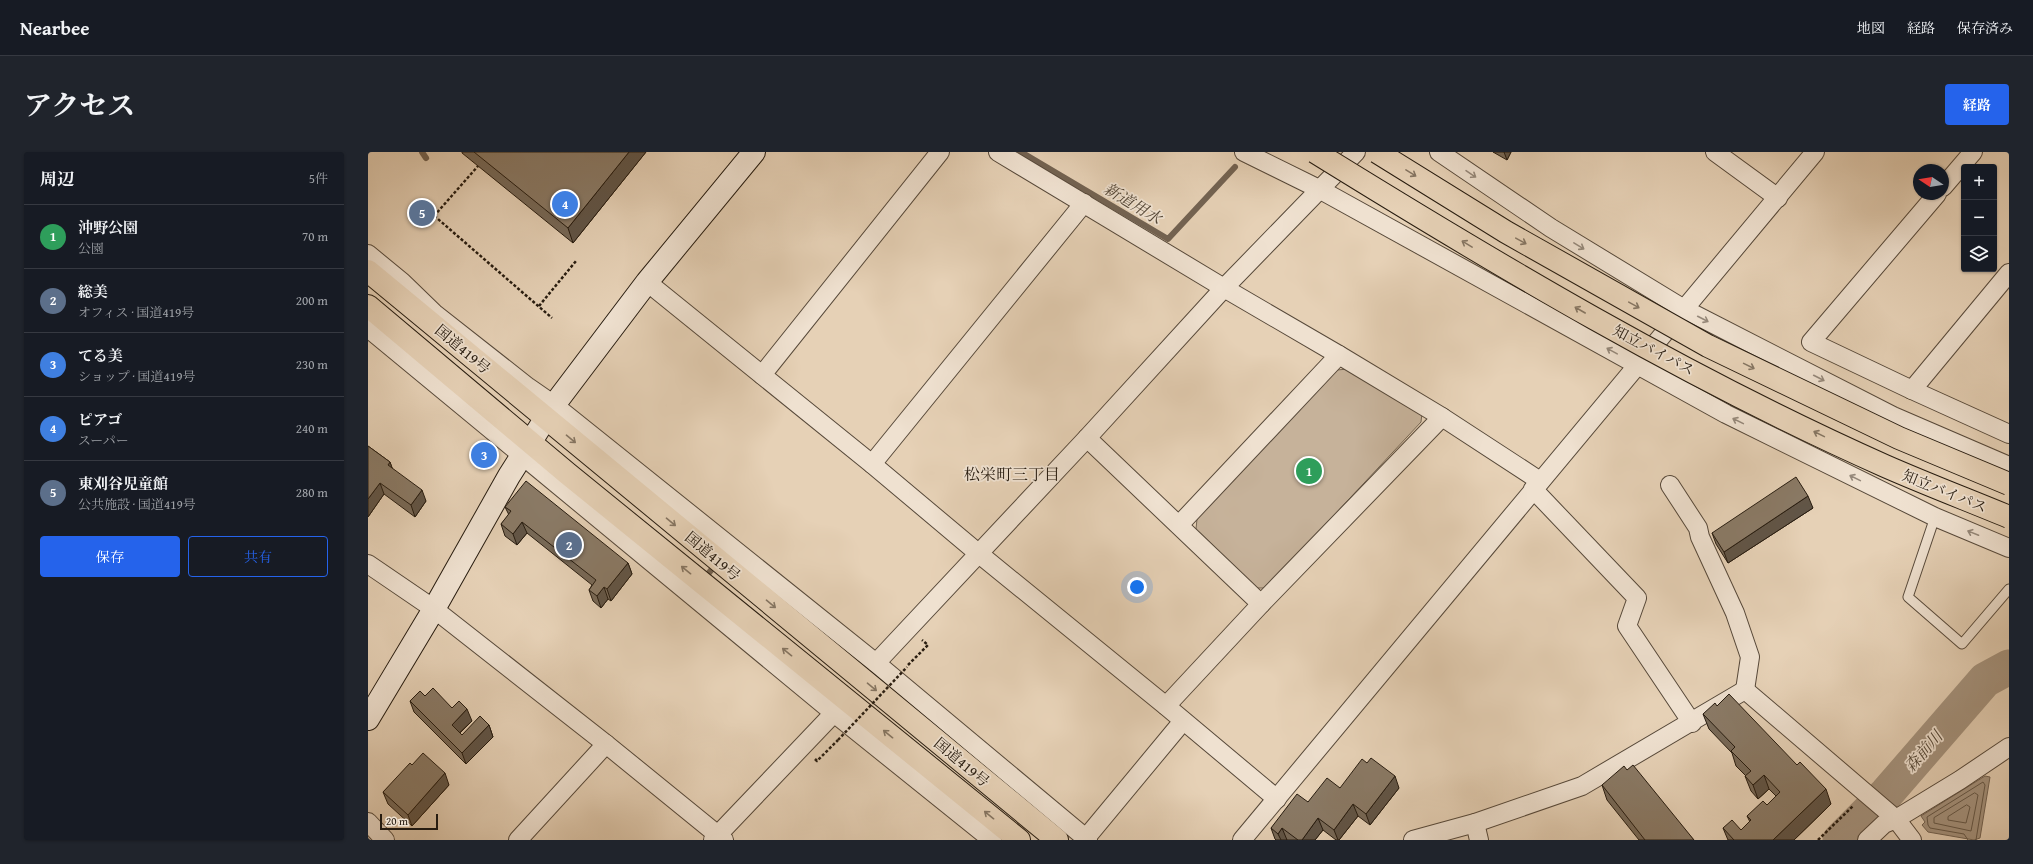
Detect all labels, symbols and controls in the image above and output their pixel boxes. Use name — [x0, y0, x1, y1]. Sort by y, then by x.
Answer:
text: Nearbee — [20, 14, 90, 42]
text: 地図 — [1857, 18, 1885, 38]
text: 経路 — [1907, 18, 1935, 38]
text: 保存済み — [1957, 18, 2013, 38]
text: アクセス — [24, 84, 135, 125]
button: 経路 — [1945, 84, 2009, 125]
north arrow — [1913, 164, 1949, 200]
map controls — [1961, 164, 1997, 272]
button: + — [1961, 164, 1997, 200]
text: 周辺 — [40, 166, 74, 191]
text: 5件 — [309, 169, 328, 188]
one-way arrow — [1405, 169, 1417, 177]
one-way arrow — [1465, 170, 1476, 178]
water label: 新道用水 — [1099, 176, 1168, 231]
pin: 4 — [552, 189, 578, 219]
pin: 5 — [409, 198, 435, 228]
button: − — [1961, 200, 1997, 236]
text: 沖野公園 — [78, 217, 138, 238]
text: 1 — [50, 227, 56, 246]
text: 70 m — [302, 227, 328, 246]
button: layers — [1961, 236, 1997, 272]
one-way arrow — [1515, 237, 1527, 245]
text: 公園 — [78, 239, 104, 258]
one-way arrow — [1461, 240, 1473, 248]
one-way arrow — [1573, 242, 1585, 250]
text: 総美 — [78, 281, 108, 302]
text: 2 — [50, 291, 56, 310]
text: 200 m — [296, 291, 328, 310]
one-way arrow — [1628, 301, 1640, 309]
text: オフィス · 国道419号 — [78, 303, 194, 322]
one-way arrow — [1574, 306, 1586, 314]
one-way arrow — [1697, 316, 1709, 323]
street label: 国道419号 — [431, 320, 495, 378]
street label: 知立バイパス — [1609, 320, 1699, 380]
text: てる美 — [78, 345, 123, 366]
one-way arrow — [1606, 347, 1618, 354]
text: 3 — [50, 355, 56, 374]
text: 230 m — [296, 355, 328, 374]
one-way arrow — [1743, 363, 1755, 370]
text: ショップ · 国道419号 — [78, 367, 195, 386]
one-way arrow — [1813, 375, 1825, 382]
text: ピアゴ — [78, 409, 122, 430]
one-way arrow — [1733, 416, 1745, 424]
text: 4 — [50, 419, 56, 438]
text: 240 m — [296, 419, 328, 438]
one-way arrow — [1814, 430, 1826, 437]
text: スーパー — [78, 431, 129, 450]
one-way arrow — [565, 434, 576, 443]
pin: 3 — [471, 440, 497, 470]
pin: 1 — [1296, 456, 1322, 486]
district label: 松栄町三丁目 — [964, 462, 1060, 486]
street label: 知立バイパス — [1899, 464, 1991, 518]
text: 東刈谷児童館 — [78, 473, 168, 494]
one-way arrow — [1849, 474, 1861, 481]
text: 5 — [50, 483, 56, 502]
text: 280 m — [296, 483, 328, 502]
text: 公共施設 · 国道419号 — [78, 495, 196, 514]
one-way arrow — [666, 517, 676, 526]
street label: 国道419号 — [681, 527, 745, 585]
one-way arrow — [1967, 528, 1979, 536]
pin: 2 — [556, 530, 582, 560]
button: 保存 — [40, 536, 180, 577]
button: 共有 — [188, 536, 328, 577]
one-way arrow — [681, 565, 691, 574]
your location — [1127, 577, 1147, 597]
one-way arrow — [766, 600, 777, 609]
one-way arrow — [782, 647, 792, 656]
one-way arrow — [866, 683, 877, 691]
water label: 森前川 — [1898, 724, 1949, 777]
one-way arrow — [883, 729, 893, 738]
street label: 国道419号 — [930, 733, 994, 791]
one-way arrow — [983, 811, 994, 820]
scale bar — [380, 812, 438, 831]
text: 20 m — [386, 813, 408, 829]

